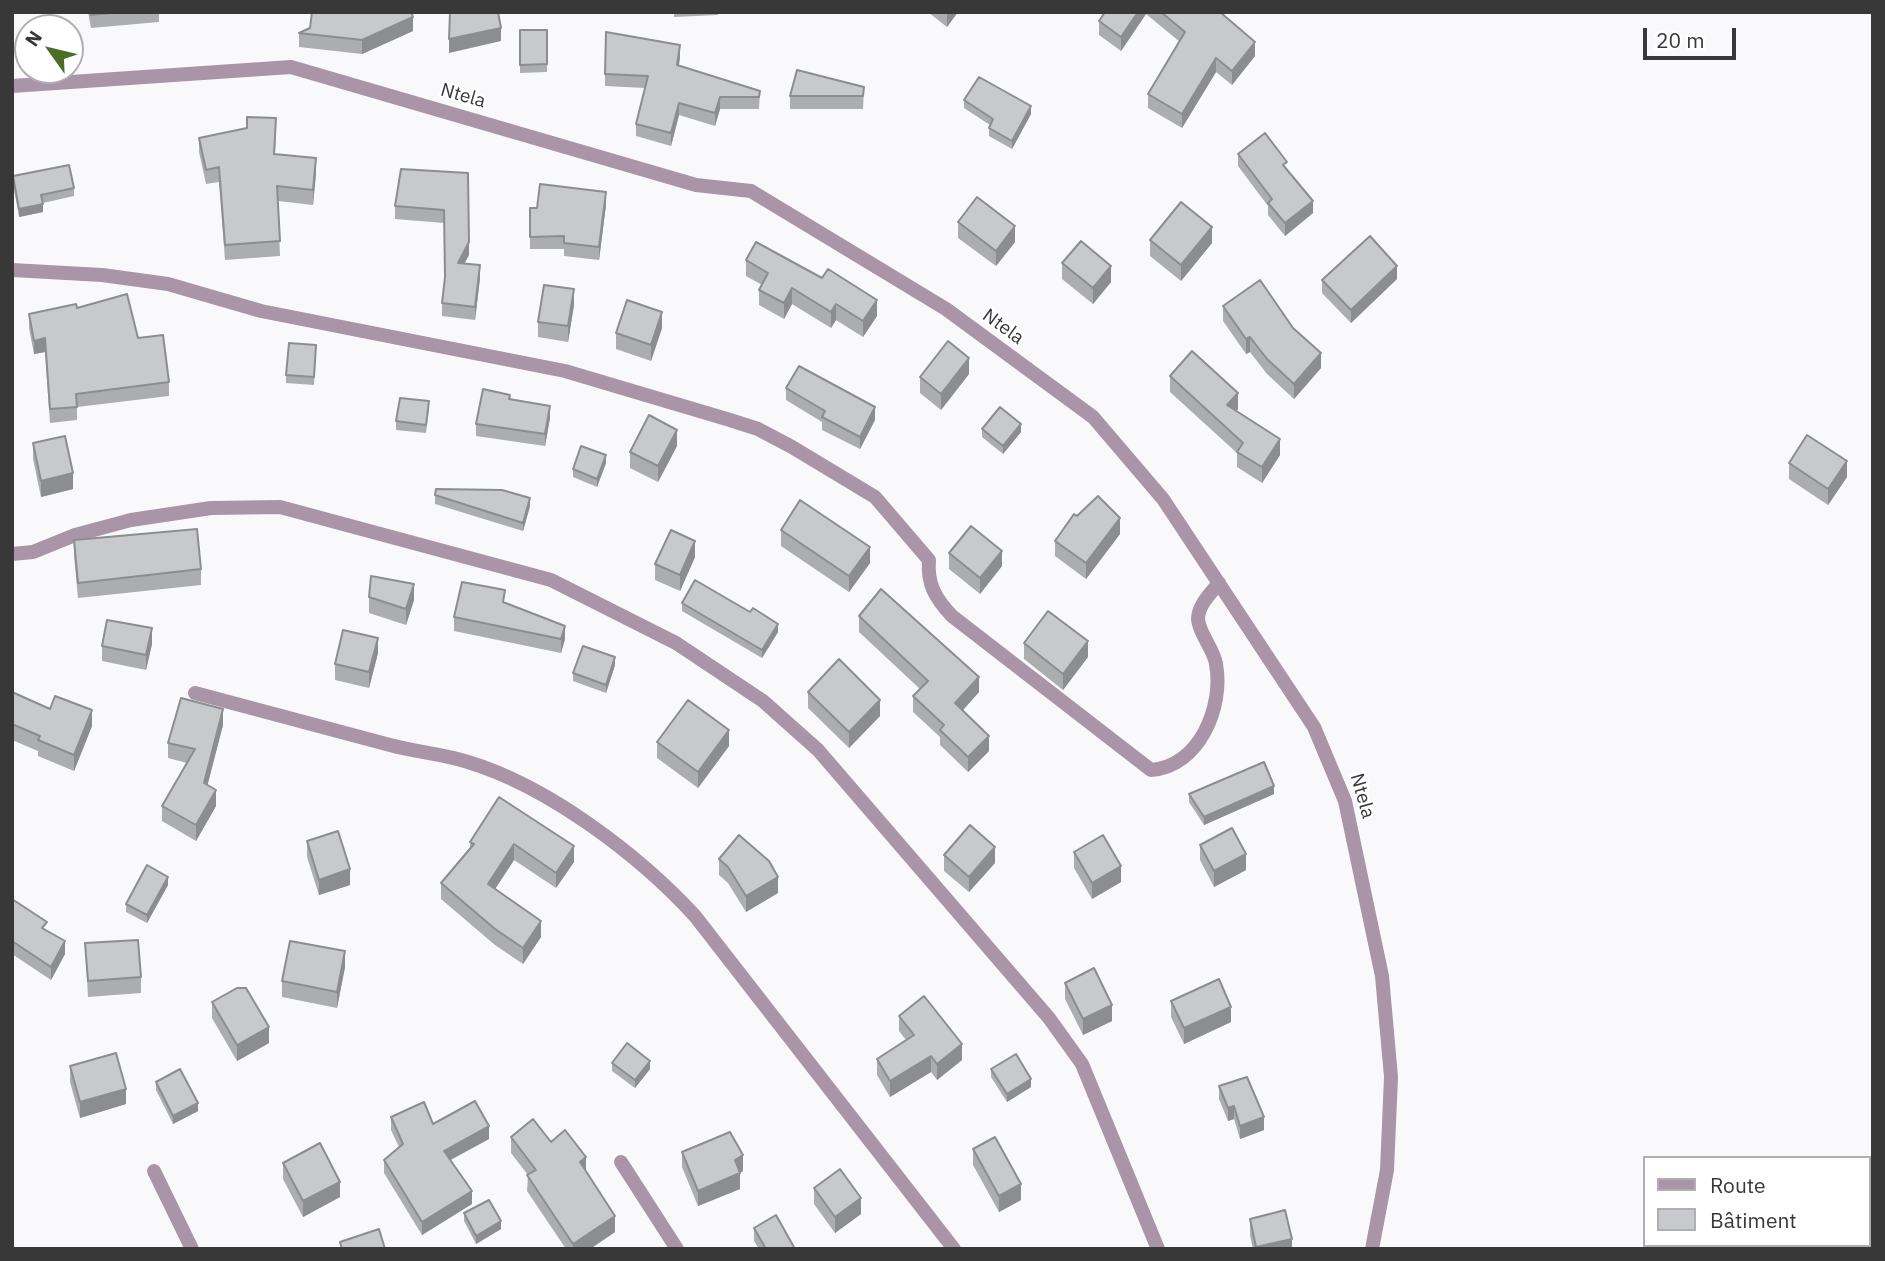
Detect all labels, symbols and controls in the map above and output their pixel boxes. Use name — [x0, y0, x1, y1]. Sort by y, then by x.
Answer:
north arrow — [14, 14, 84, 84]
scale bar — [1647, 14, 1740, 58]
text: N — [19, 26, 47, 51]
text: 20 m — [1656, 26, 1705, 54]
street label: Ntela — [438, 79, 488, 113]
street label: Ntela — [978, 304, 1028, 350]
street label: Ntela — [1345, 771, 1379, 821]
legend — [1644, 1156, 1871, 1247]
text: Route — [1710, 1171, 1766, 1199]
text: Bâtiment — [1710, 1206, 1797, 1234]

